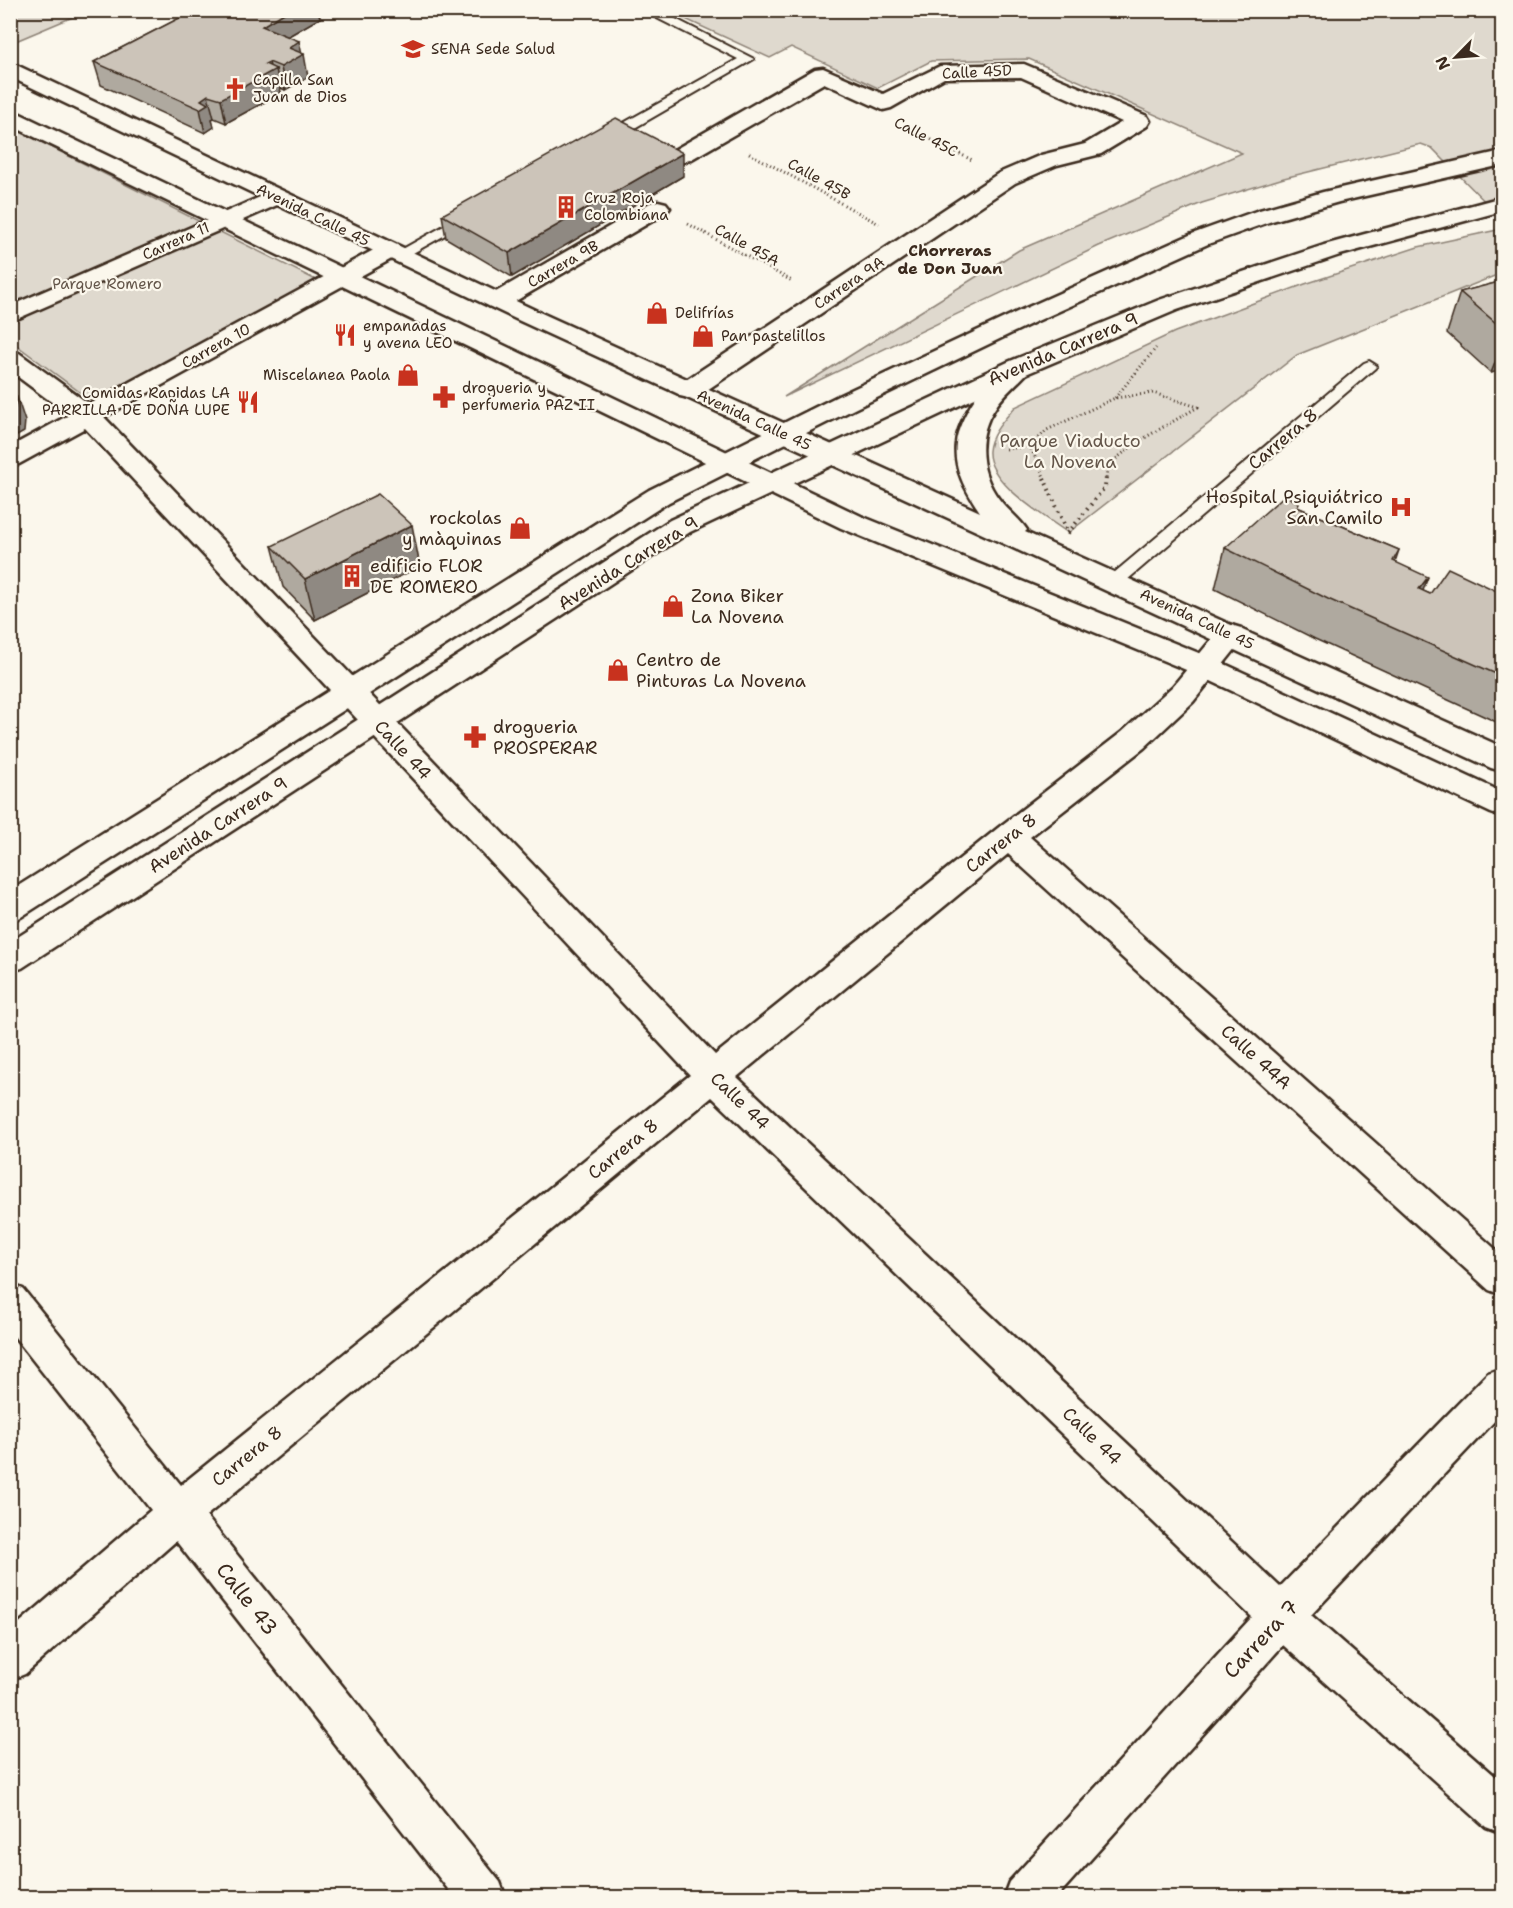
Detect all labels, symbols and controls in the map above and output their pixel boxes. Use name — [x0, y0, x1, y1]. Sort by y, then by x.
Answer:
north arrow — [1426, 27, 1486, 87]
school or university icon: SENA Sede Salud — [400, 36, 426, 62]
place label: SENA Sede Salud — [431, 39, 556, 59]
text: N — [1431, 53, 1455, 73]
street label: Calle 45D — [942, 60, 1013, 84]
place label: Capilla San Juan de Dios — [253, 70, 347, 107]
church icon: Capilla San Juan de Dios — [222, 76, 248, 102]
street label: Calle 45C — [891, 112, 961, 162]
street label: Calle 45B — [784, 154, 854, 205]
street label: Avenida Calle 45 — [253, 179, 373, 251]
place label: Cruz Roja Colombiana — [584, 188, 669, 225]
building icon: Cruz Roja Colombiana — [553, 194, 579, 220]
street label: Carrera 11 — [139, 217, 213, 265]
street label: Calle 45A — [711, 219, 783, 271]
street label: Carrera 9B — [524, 235, 602, 292]
district label: Chorreras de Don Juan — [897, 240, 1003, 279]
street label: Carrera 9A — [810, 252, 888, 314]
park label: Parque Romero — [52, 274, 162, 294]
shop icon: Delifrías — [644, 300, 670, 326]
place label: Delifrías — [675, 303, 734, 323]
street label: Avenida Carrera 9 — [984, 307, 1142, 391]
place label: empanadas y avena LEO — [363, 316, 452, 353]
street label: Carrera 10 — [178, 319, 254, 373]
restaurant icon: empanadas y avena LEO — [332, 322, 358, 348]
shop icon: Pan pastelillos — [690, 323, 716, 349]
place label: Pan pastelillos — [721, 326, 826, 346]
shop icon: Miscelanea Paola — [395, 362, 421, 388]
place label: Miscelanea Paola — [263, 365, 391, 385]
place label: drogueria y perfumeria PAZ II — [462, 378, 595, 415]
place label: Comidas Rapidas LA PARRILLA DE DOÑA LUPE — [42, 383, 230, 420]
pharmacy icon: drogueria y perfumeria PAZ II — [431, 384, 457, 410]
street label: Avenida Calle 45 — [694, 385, 814, 455]
restaurant icon: Comidas Rapidas LA PARRILLA DE DOÑA LUPE — [235, 389, 261, 415]
street label: Carrera 8 — [1243, 403, 1323, 475]
park label: Parque Viaducto La Novena — [999, 429, 1141, 474]
place label: Hospital Psiquiátrico San Camilo — [1206, 485, 1383, 530]
hospital icon: Hospital Psiquiátrico San Camilo — [1388, 494, 1414, 520]
place label: rockolas y màquinas — [402, 506, 502, 551]
street label: Avenida Carrera 9 — [553, 510, 703, 616]
shop icon: rockolas y màquinas — [507, 515, 533, 541]
place label: edificio FLOR DE ROMERO — [370, 554, 483, 599]
building icon: edificio FLOR DE ROMERO — [339, 563, 365, 589]
place label: Zona Biker La Novena — [691, 584, 784, 629]
street label: Avenida Calle 45 — [1137, 584, 1257, 654]
shop icon: Zona Biker La Novena — [660, 593, 686, 619]
place label: Centro de Pinturas La Novena — [636, 648, 806, 693]
shop icon: Centro de Pinturas La Novena — [605, 657, 631, 683]
street label: Calle 44 — [369, 715, 437, 785]
place label: drogueria PROSPERAR — [493, 715, 598, 760]
pharmacy icon: drogueria PROSPERAR — [462, 724, 488, 750]
street label: Avenida Carrera 9 — [144, 771, 292, 879]
street label: Carrera 8 — [960, 808, 1042, 878]
street label: Calle 44A — [1216, 1019, 1296, 1095]
street label: Calle 44 — [705, 1067, 775, 1135]
street label: Carrera 8 — [583, 1113, 663, 1185]
street label: Calle 44 — [1057, 1402, 1127, 1470]
street label: Carrera 8 — [207, 1420, 287, 1492]
street label: Calle 43 — [210, 1557, 284, 1641]
street label: Carrera 7 — [1217, 1593, 1305, 1685]

